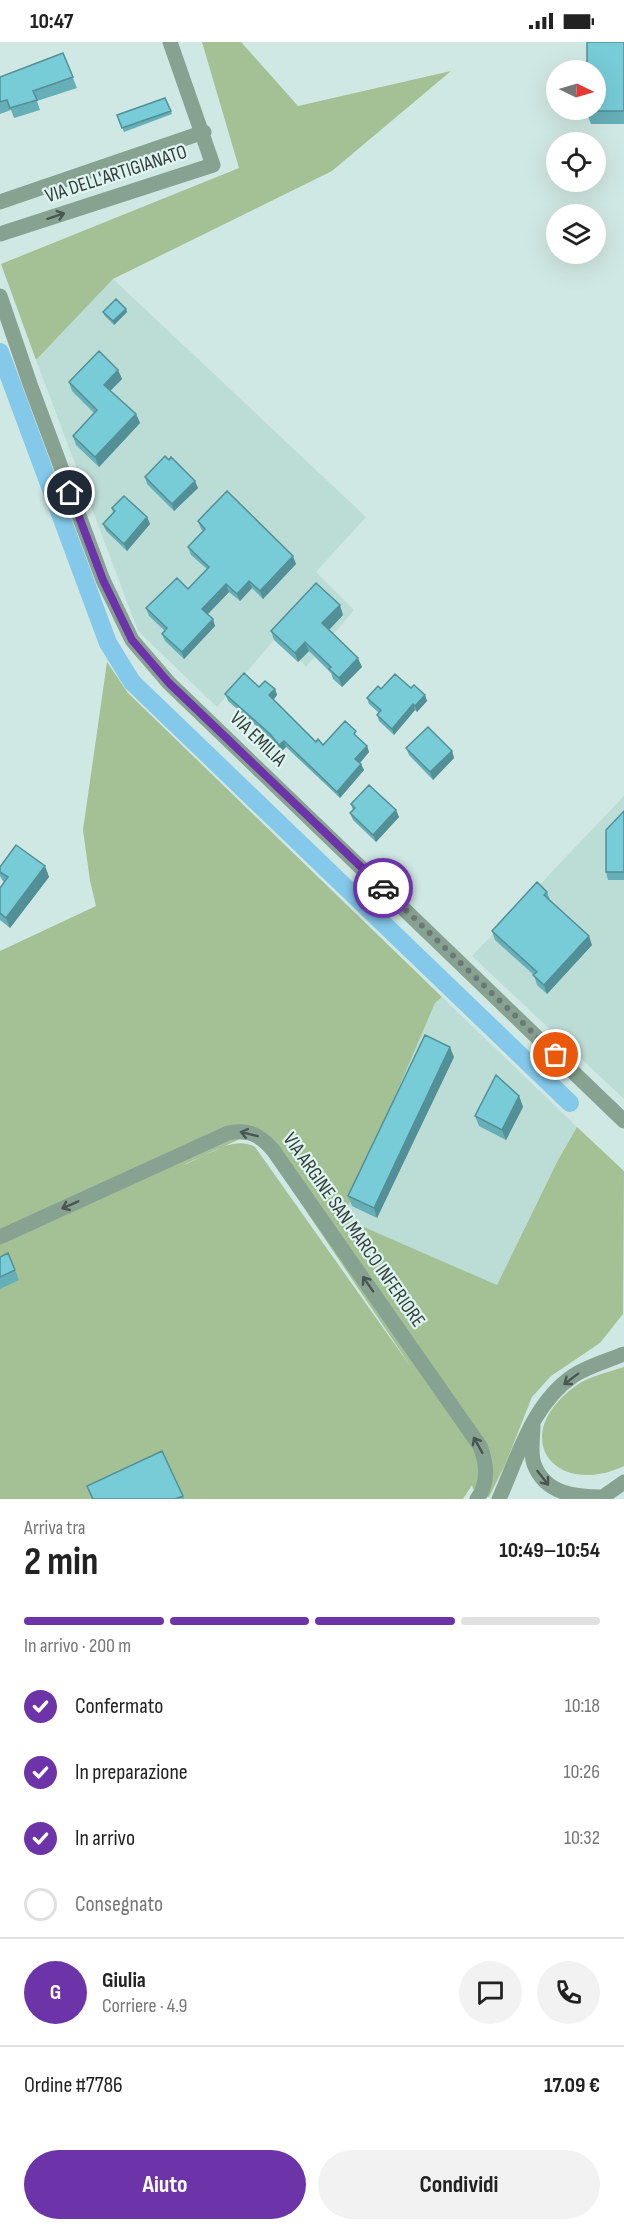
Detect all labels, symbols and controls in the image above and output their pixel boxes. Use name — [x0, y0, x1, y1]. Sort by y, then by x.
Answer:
text: 10:47 — [30, 8, 73, 35]
north arrow — [546, 60, 606, 120]
map controls — [546, 60, 606, 264]
button: locate — [546, 132, 606, 192]
street label: VIA DELL'ARTIGIANATO — [42, 140, 190, 208]
button: layers — [546, 204, 606, 264]
one-way arrow — [46, 209, 65, 220]
pin — [44, 467, 95, 518]
icon: home — [53, 476, 86, 509]
street label: VIA EMILIA — [225, 706, 291, 772]
courier — [353, 858, 413, 918]
icon: car — [367, 872, 400, 905]
pin — [530, 1029, 581, 1080]
icon: bag — [539, 1038, 572, 1071]
one-way arrow — [240, 1127, 259, 1139]
street label: VIA ARGINE SAN MARCO INFERIORE — [278, 1128, 430, 1332]
one-way arrow — [61, 1200, 79, 1211]
one-way arrow — [362, 1277, 374, 1293]
one-way arrow — [564, 1372, 580, 1385]
one-way arrow — [472, 1437, 484, 1454]
one-way arrow — [537, 1469, 550, 1485]
text: Arriva tra — [24, 1516, 86, 1540]
text: 10:49–10:54 — [499, 1537, 600, 1564]
text: 2 min — [24, 1539, 98, 1586]
text: In arrivo · 200 m — [24, 1634, 131, 1658]
icon: check — [24, 1690, 57, 1723]
text: Confermato — [75, 1693, 163, 1720]
text: 10:18 — [565, 1694, 600, 1718]
icon: check — [24, 1756, 57, 1789]
text: In preparazione — [75, 1759, 188, 1786]
text: 10:26 — [564, 1760, 600, 1784]
icon: check — [24, 1822, 57, 1855]
text: In arrivo — [75, 1825, 135, 1852]
text: 10:32 — [564, 1826, 600, 1850]
text: Consegnato — [75, 1891, 163, 1918]
button: chat — [459, 1961, 522, 2024]
button: phone — [537, 1961, 600, 2024]
text: Giulia — [102, 1967, 146, 1994]
text: G — [50, 1979, 61, 2006]
text: Corriere · 4.9 — [102, 1994, 187, 2018]
text: Ordine #7786 — [24, 2072, 123, 2099]
text: 17.09 € — [544, 2072, 600, 2099]
button: Aiuto — [24, 2150, 306, 2219]
button: Condividi — [318, 2150, 600, 2219]

